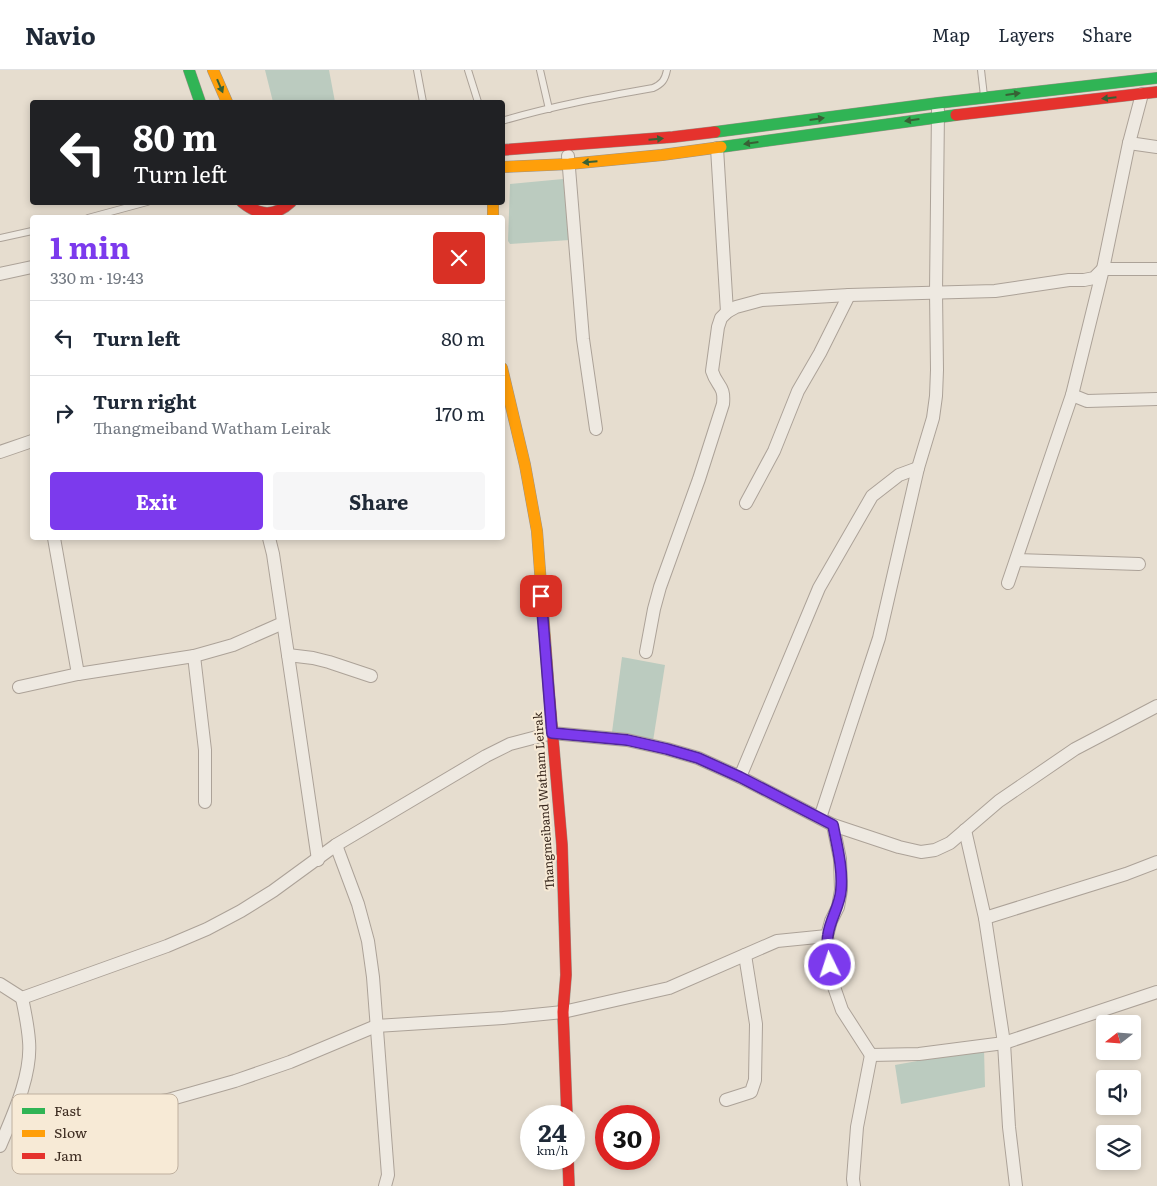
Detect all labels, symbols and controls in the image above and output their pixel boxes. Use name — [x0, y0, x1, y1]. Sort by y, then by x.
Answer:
text: Navio — [25, 17, 96, 52]
text: Map — [932, 21, 970, 48]
text: Layers — [998, 21, 1054, 48]
text: Share — [1082, 21, 1132, 48]
one-way arrow — [216, 79, 224, 93]
one-way arrow — [1005, 90, 1021, 98]
one-way arrow — [1100, 94, 1116, 102]
text: 80 m — [133, 110, 217, 162]
one-way arrow — [809, 115, 825, 123]
one-way arrow — [904, 117, 920, 125]
icon: left — [50, 120, 115, 185]
one-way arrow — [648, 134, 664, 142]
one-way arrow — [743, 139, 759, 147]
text: Turn left — [133, 157, 227, 190]
one-way arrow — [582, 158, 598, 166]
text: 1 min — [50, 224, 130, 268]
button: close — [433, 232, 485, 284]
text: 330 m · 19:43 — [50, 265, 144, 289]
icon: left — [50, 324, 78, 352]
text: Turn left — [93, 324, 180, 352]
text: 80 m — [441, 324, 485, 352]
text: Turn right — [93, 387, 197, 415]
icon: right — [50, 399, 78, 427]
text: 170 m — [435, 399, 485, 427]
text: Thangmeiband Watham Leirak — [93, 415, 331, 439]
button: Exit — [50, 472, 263, 530]
button: Share — [273, 472, 485, 530]
pin — [520, 575, 562, 617]
icon: arrive — [527, 582, 555, 610]
street label: Thangmeiband Watham Leirak — [528, 711, 558, 890]
position arrow — [803, 938, 855, 990]
north arrow — [1096, 1015, 1141, 1060]
map controls — [1096, 1015, 1141, 1170]
button: sound — [1096, 1070, 1141, 1115]
legend — [12, 1094, 178, 1174]
text: Fast — [54, 1100, 82, 1120]
speed limit sign: 30 — [595, 1105, 660, 1170]
text: 24 — [538, 1113, 567, 1150]
text: Slow — [54, 1122, 87, 1142]
button: layers — [1096, 1125, 1141, 1170]
text: km/h — [537, 1141, 568, 1159]
text: Jam — [54, 1145, 83, 1165]

